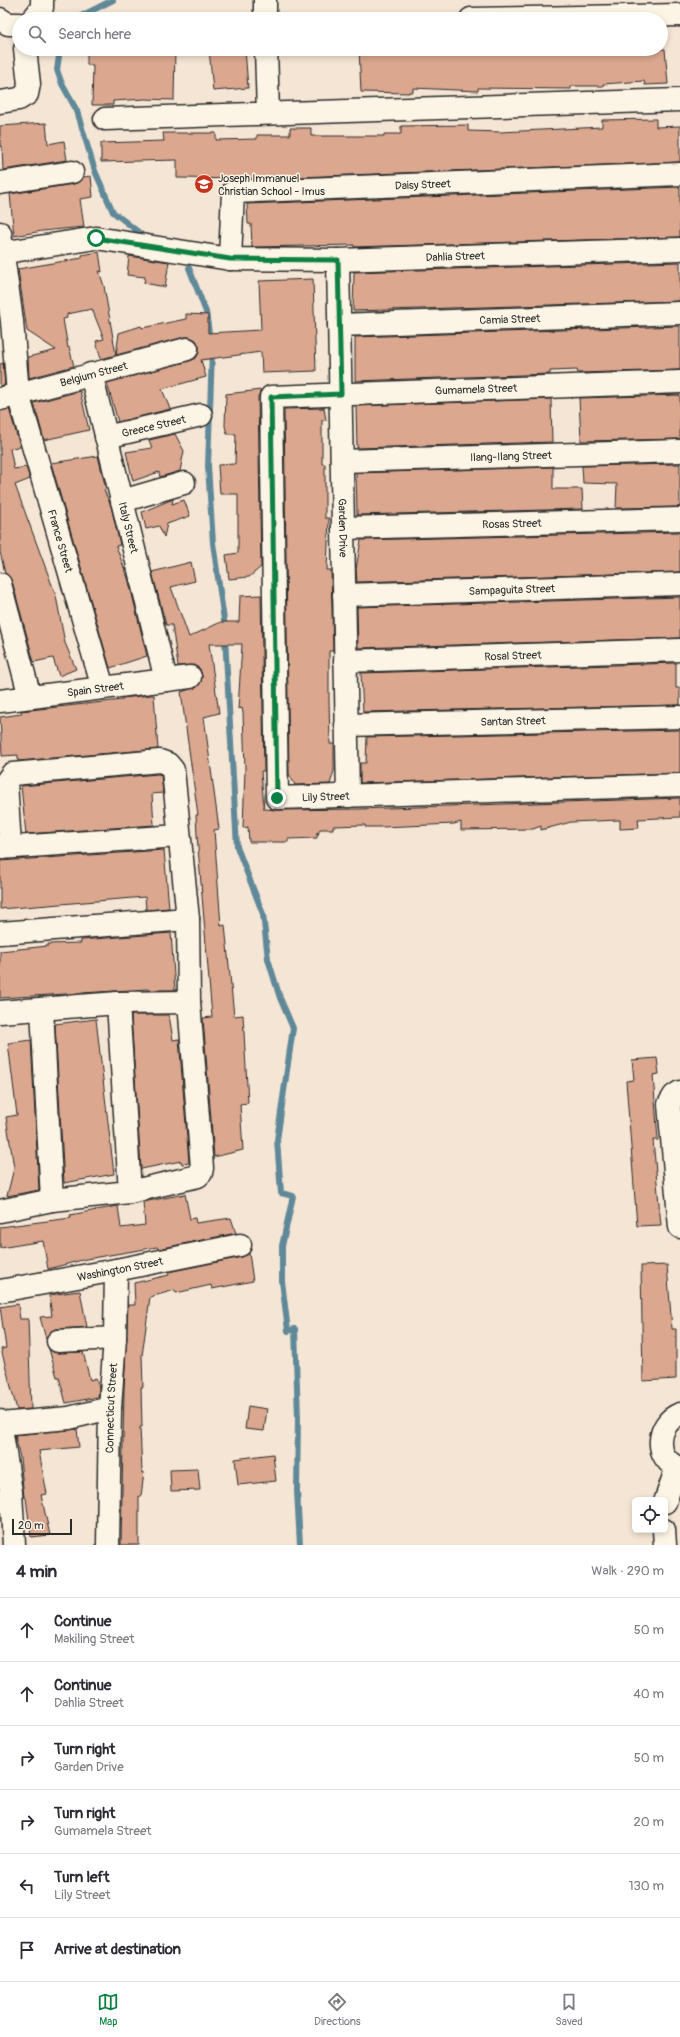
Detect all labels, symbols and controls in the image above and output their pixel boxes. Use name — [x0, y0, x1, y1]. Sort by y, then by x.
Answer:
search box — [12, 12, 668, 56]
icon: search — [26, 23, 48, 45]
text: Search here — [58, 25, 131, 44]
place label: Joseph Immanuel Christian School - Imus — [218, 172, 325, 198]
school or university icon: Joseph Immanuel Christian School - Imus — [193, 173, 215, 195]
street label: Daisy Street — [395, 177, 452, 192]
route start — [87, 229, 105, 247]
street label: Dahlia Street — [425, 249, 486, 264]
street label: Camia Street — [479, 312, 541, 327]
street label: Belgium Street — [59, 359, 129, 390]
street label: Gumamela Street — [435, 382, 518, 397]
street label: Greece Street — [121, 413, 188, 440]
street label: Ilang-Ilang Street — [470, 449, 552, 464]
street label: Garden Drive — [335, 498, 350, 558]
street label: Italy Street — [116, 501, 141, 555]
street label: France Street — [45, 508, 75, 575]
street label: Rosas Street — [482, 517, 542, 531]
street label: Sampaguita Street — [468, 582, 556, 598]
street label: Rosal Street — [484, 649, 542, 663]
street label: Spain Street — [66, 679, 125, 699]
street label: Santan Street — [480, 714, 546, 729]
route end — [268, 789, 286, 807]
street label: Lily Street — [302, 790, 350, 804]
street label: Washington Street — [76, 1255, 165, 1284]
street label: Connecticut Street — [103, 1362, 120, 1453]
map controls — [632, 1497, 668, 1533]
button: locate — [632, 1497, 668, 1533]
scale bar — [12, 1517, 72, 1536]
text: 20 m — [18, 1519, 44, 1532]
text: 4 min — [16, 1561, 57, 1582]
text: Walk · 290 m — [591, 1563, 664, 1579]
text: Continue — [54, 1612, 112, 1631]
icon: ahead — [16, 1619, 38, 1641]
text: 50 m — [634, 1622, 664, 1638]
text: Makiling Street — [54, 1631, 134, 1647]
text: Continue — [54, 1676, 112, 1695]
icon: ahead — [16, 1683, 38, 1705]
text: 40 m — [633, 1686, 664, 1702]
text: Dahlia Street — [54, 1695, 124, 1711]
text: Turn right — [54, 1740, 115, 1759]
icon: right — [16, 1747, 38, 1769]
text: 50 m — [634, 1750, 664, 1766]
text: Garden Drive — [54, 1759, 124, 1775]
text: Turn right — [54, 1804, 115, 1823]
icon: right — [16, 1811, 38, 1833]
text: 20 m — [633, 1814, 664, 1830]
text: Gumamela Street — [54, 1823, 152, 1839]
text: Turn left — [54, 1868, 110, 1887]
icon: left — [16, 1875, 38, 1897]
text: 130 m — [628, 1878, 664, 1894]
text: Lily Street — [54, 1887, 110, 1903]
icon: arrive — [16, 1939, 38, 1961]
text: Arrive at destination — [54, 1940, 181, 1959]
tab: Map — [97, 1991, 119, 2028]
tab: Directions — [314, 1991, 361, 2028]
tab: Saved — [555, 1991, 583, 2028]

